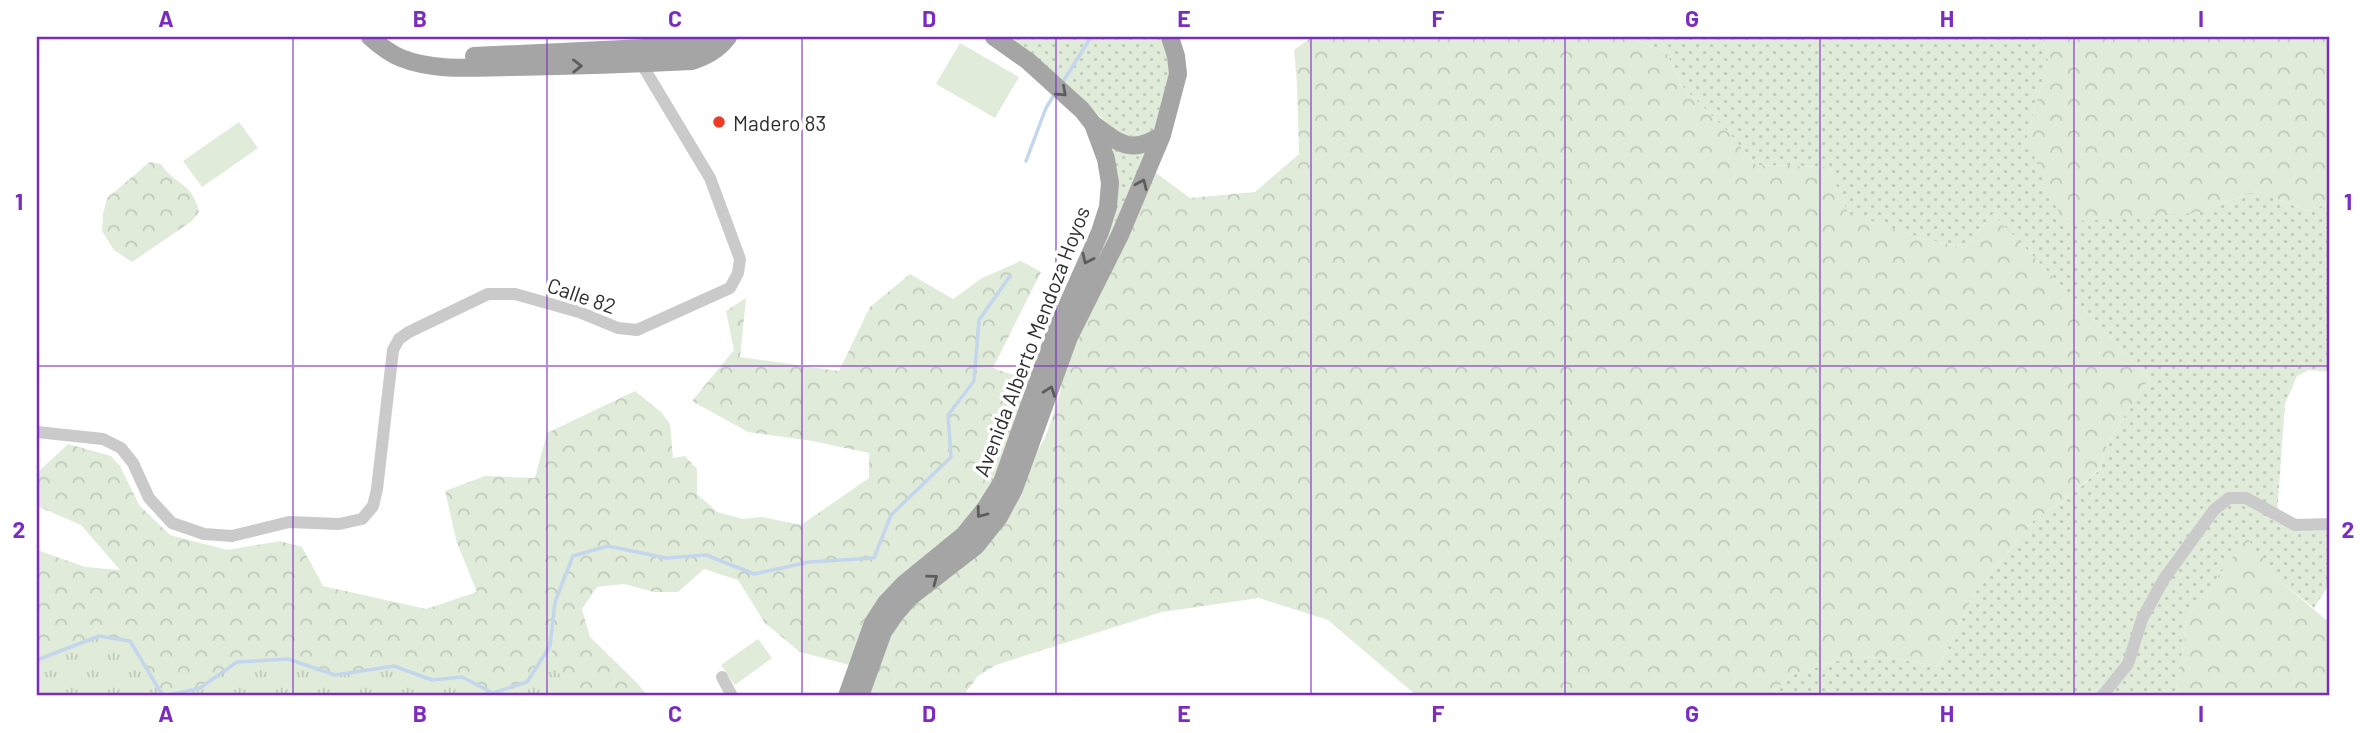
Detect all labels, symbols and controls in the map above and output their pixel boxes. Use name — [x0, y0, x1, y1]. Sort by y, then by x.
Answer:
text: A — [158, 4, 174, 32]
text: B — [413, 4, 427, 32]
text: C — [668, 4, 682, 32]
text: D — [922, 4, 936, 32]
text: E — [1177, 4, 1191, 32]
text: F — [1432, 4, 1445, 32]
text: G — [1685, 4, 1699, 32]
text: H — [1940, 4, 1954, 32]
text: I — [2198, 4, 2204, 32]
one-way arrow — [573, 58, 583, 74]
one-way arrow — [1054, 83, 1067, 96]
place label: Madero 83 — [733, 110, 826, 135]
marker: Madero 83 — [711, 114, 727, 130]
one-way arrow — [1134, 178, 1148, 190]
text: 1 — [15, 187, 23, 215]
text: 1 — [2344, 187, 2352, 215]
street label: Avenida Alberto Mendoza Hoyos — [968, 202, 1094, 480]
one-way arrow — [1081, 252, 1095, 264]
street label: Calle 82 — [545, 272, 619, 318]
one-way arrow — [1041, 385, 1055, 397]
one-way arrow — [977, 505, 990, 518]
text: 2 — [13, 515, 25, 543]
text: 2 — [2342, 515, 2354, 543]
one-way arrow — [925, 575, 938, 588]
text: A — [158, 699, 174, 727]
text: B — [413, 699, 427, 727]
text: C — [668, 699, 682, 727]
text: D — [922, 699, 936, 727]
text: E — [1177, 699, 1191, 727]
text: F — [1432, 699, 1445, 727]
text: G — [1685, 699, 1699, 727]
text: H — [1940, 699, 1954, 727]
text: I — [2198, 699, 2204, 727]

